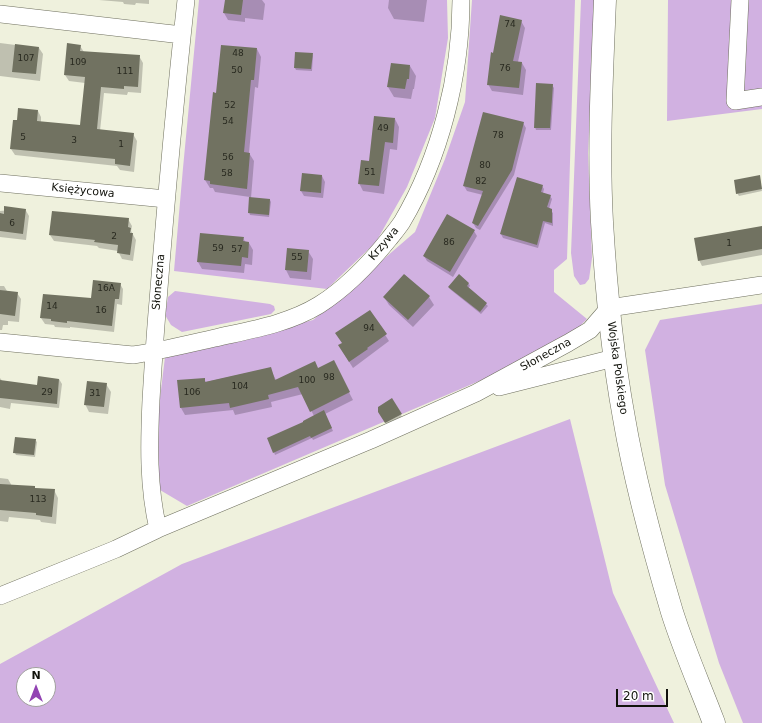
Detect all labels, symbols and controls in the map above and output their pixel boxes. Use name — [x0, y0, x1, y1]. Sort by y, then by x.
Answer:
house number: 74 — [504, 20, 516, 30]
house number: 48 — [232, 49, 244, 59]
house number: 107 — [17, 54, 35, 64]
house number: 109 — [69, 58, 87, 68]
house number: 76 — [499, 64, 511, 74]
house number: 50 — [231, 66, 243, 76]
house number: 111 — [116, 67, 134, 77]
house number: 52 — [224, 101, 236, 111]
house number: 54 — [222, 117, 234, 127]
house number: 49 — [377, 124, 389, 134]
house number: 78 — [492, 131, 504, 141]
house number: 5 — [20, 133, 26, 143]
house number: 3 — [71, 136, 77, 146]
house number: 1 — [118, 140, 124, 150]
house number: 56 — [222, 153, 234, 163]
house number: 80 — [479, 161, 491, 171]
house number: 51 — [364, 168, 376, 178]
house number: 58 — [221, 169, 233, 179]
house number: 82 — [475, 177, 487, 187]
street label: Księżycowa — [51, 181, 115, 201]
house number: 6 — [9, 219, 15, 229]
street label: Krzywa — [366, 225, 402, 263]
house number: 2 — [111, 232, 117, 242]
house number: 86 — [443, 238, 455, 248]
house number: 1 — [726, 239, 732, 249]
house number: 59 — [212, 244, 224, 254]
house number: 57 — [231, 245, 243, 255]
street label: Słoneczna — [150, 253, 168, 311]
house number: 55 — [291, 253, 303, 263]
house number: 16A — [97, 284, 115, 294]
house number: 14 — [46, 302, 58, 312]
house number: 16 — [95, 306, 107, 316]
street label: Wojska Polskiego — [604, 321, 630, 415]
house number: 94 — [363, 324, 375, 334]
street label: Słoneczna — [518, 336, 574, 374]
house number: 98 — [323, 373, 335, 383]
house number: 100 — [298, 376, 316, 386]
house number: 104 — [231, 382, 249, 392]
house number: 29 — [41, 388, 53, 398]
house number: 106 — [183, 388, 201, 398]
house number: 31 — [89, 389, 101, 399]
house number: 113 — [29, 495, 47, 505]
north arrow — [16, 667, 56, 707]
text: N — [31, 669, 41, 682]
scale bar — [618, 681, 670, 707]
text: 20 m — [623, 689, 654, 703]

